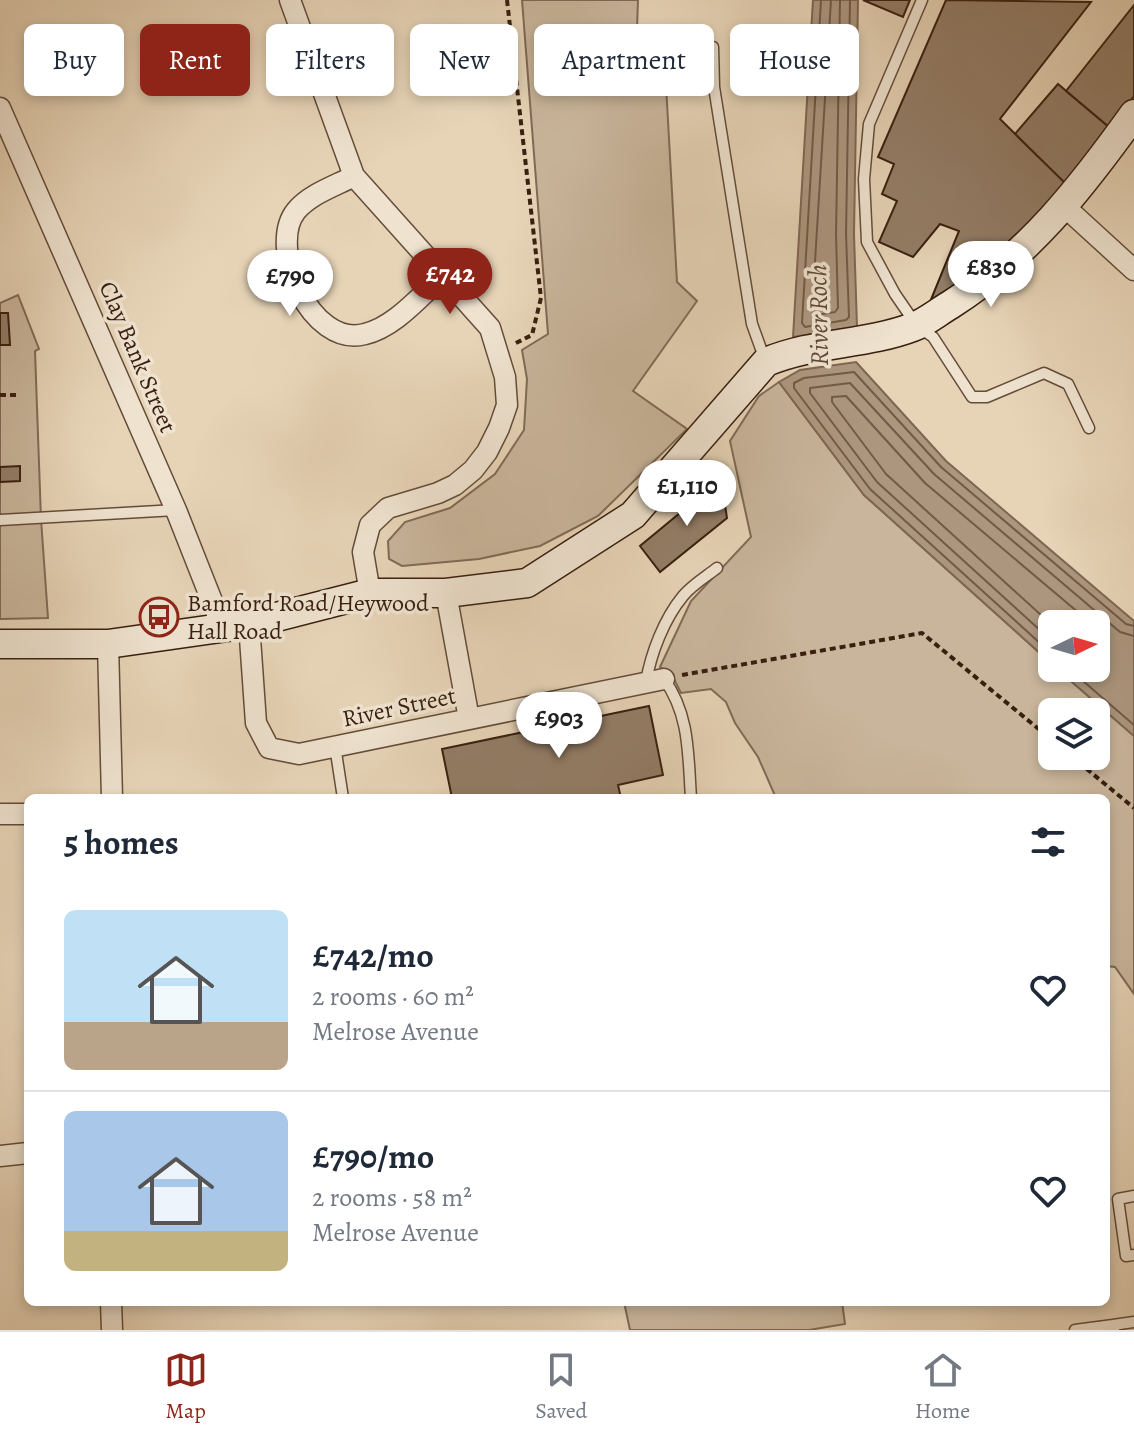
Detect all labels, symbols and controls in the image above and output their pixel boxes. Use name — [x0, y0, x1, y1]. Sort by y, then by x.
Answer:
chip: Buy — [24, 24, 124, 96]
chip: Rent — [140, 24, 250, 96]
chip: Filters — [266, 24, 394, 96]
chip: New — [410, 24, 518, 96]
chip: Apartment — [534, 24, 714, 96]
chip: House — [730, 24, 859, 96]
pin: £830 — [944, 241, 1038, 309]
pin: £742 — [403, 248, 497, 316]
text: £830 — [966, 249, 1016, 284]
pin: £790 — [243, 250, 337, 318]
text: £742 — [425, 256, 475, 291]
text: £790 — [265, 258, 315, 293]
water label: River Roch — [800, 264, 837, 366]
street label: Clay Bank Street — [92, 276, 184, 438]
pin: £1,110 — [622, 460, 752, 528]
text: £1,110 — [656, 468, 718, 503]
place label: Bamford Road/Heywood Hall Road — [187, 587, 429, 647]
bus stop icon: Bamford Road/Heywood Hall Road — [138, 596, 180, 638]
north arrow — [1038, 610, 1110, 682]
map controls — [1038, 610, 1110, 770]
street label: River Street — [339, 679, 459, 735]
pin: £903 — [512, 692, 606, 760]
button: layers — [1038, 698, 1110, 770]
text: £903 — [534, 700, 584, 735]
text: 5 homes — [64, 819, 179, 866]
icon: filters — [1026, 820, 1070, 864]
text: £742/mo — [312, 932, 434, 979]
icon: home — [128, 942, 224, 1038]
icon: heart — [1026, 968, 1070, 1012]
text: 2 rooms · 60 m² — [312, 979, 474, 1014]
text: Melrose Avenue — [312, 1014, 479, 1049]
text: £790/mo — [312, 1133, 434, 1180]
icon: home — [128, 1143, 224, 1239]
icon: heart — [1026, 1169, 1070, 1213]
text: 2 rooms · 58 m² — [312, 1180, 472, 1215]
text: Melrose Avenue — [312, 1215, 479, 1250]
tab: Map — [164, 1348, 208, 1426]
tab: Saved — [535, 1348, 587, 1426]
tab: Home — [915, 1348, 970, 1426]

